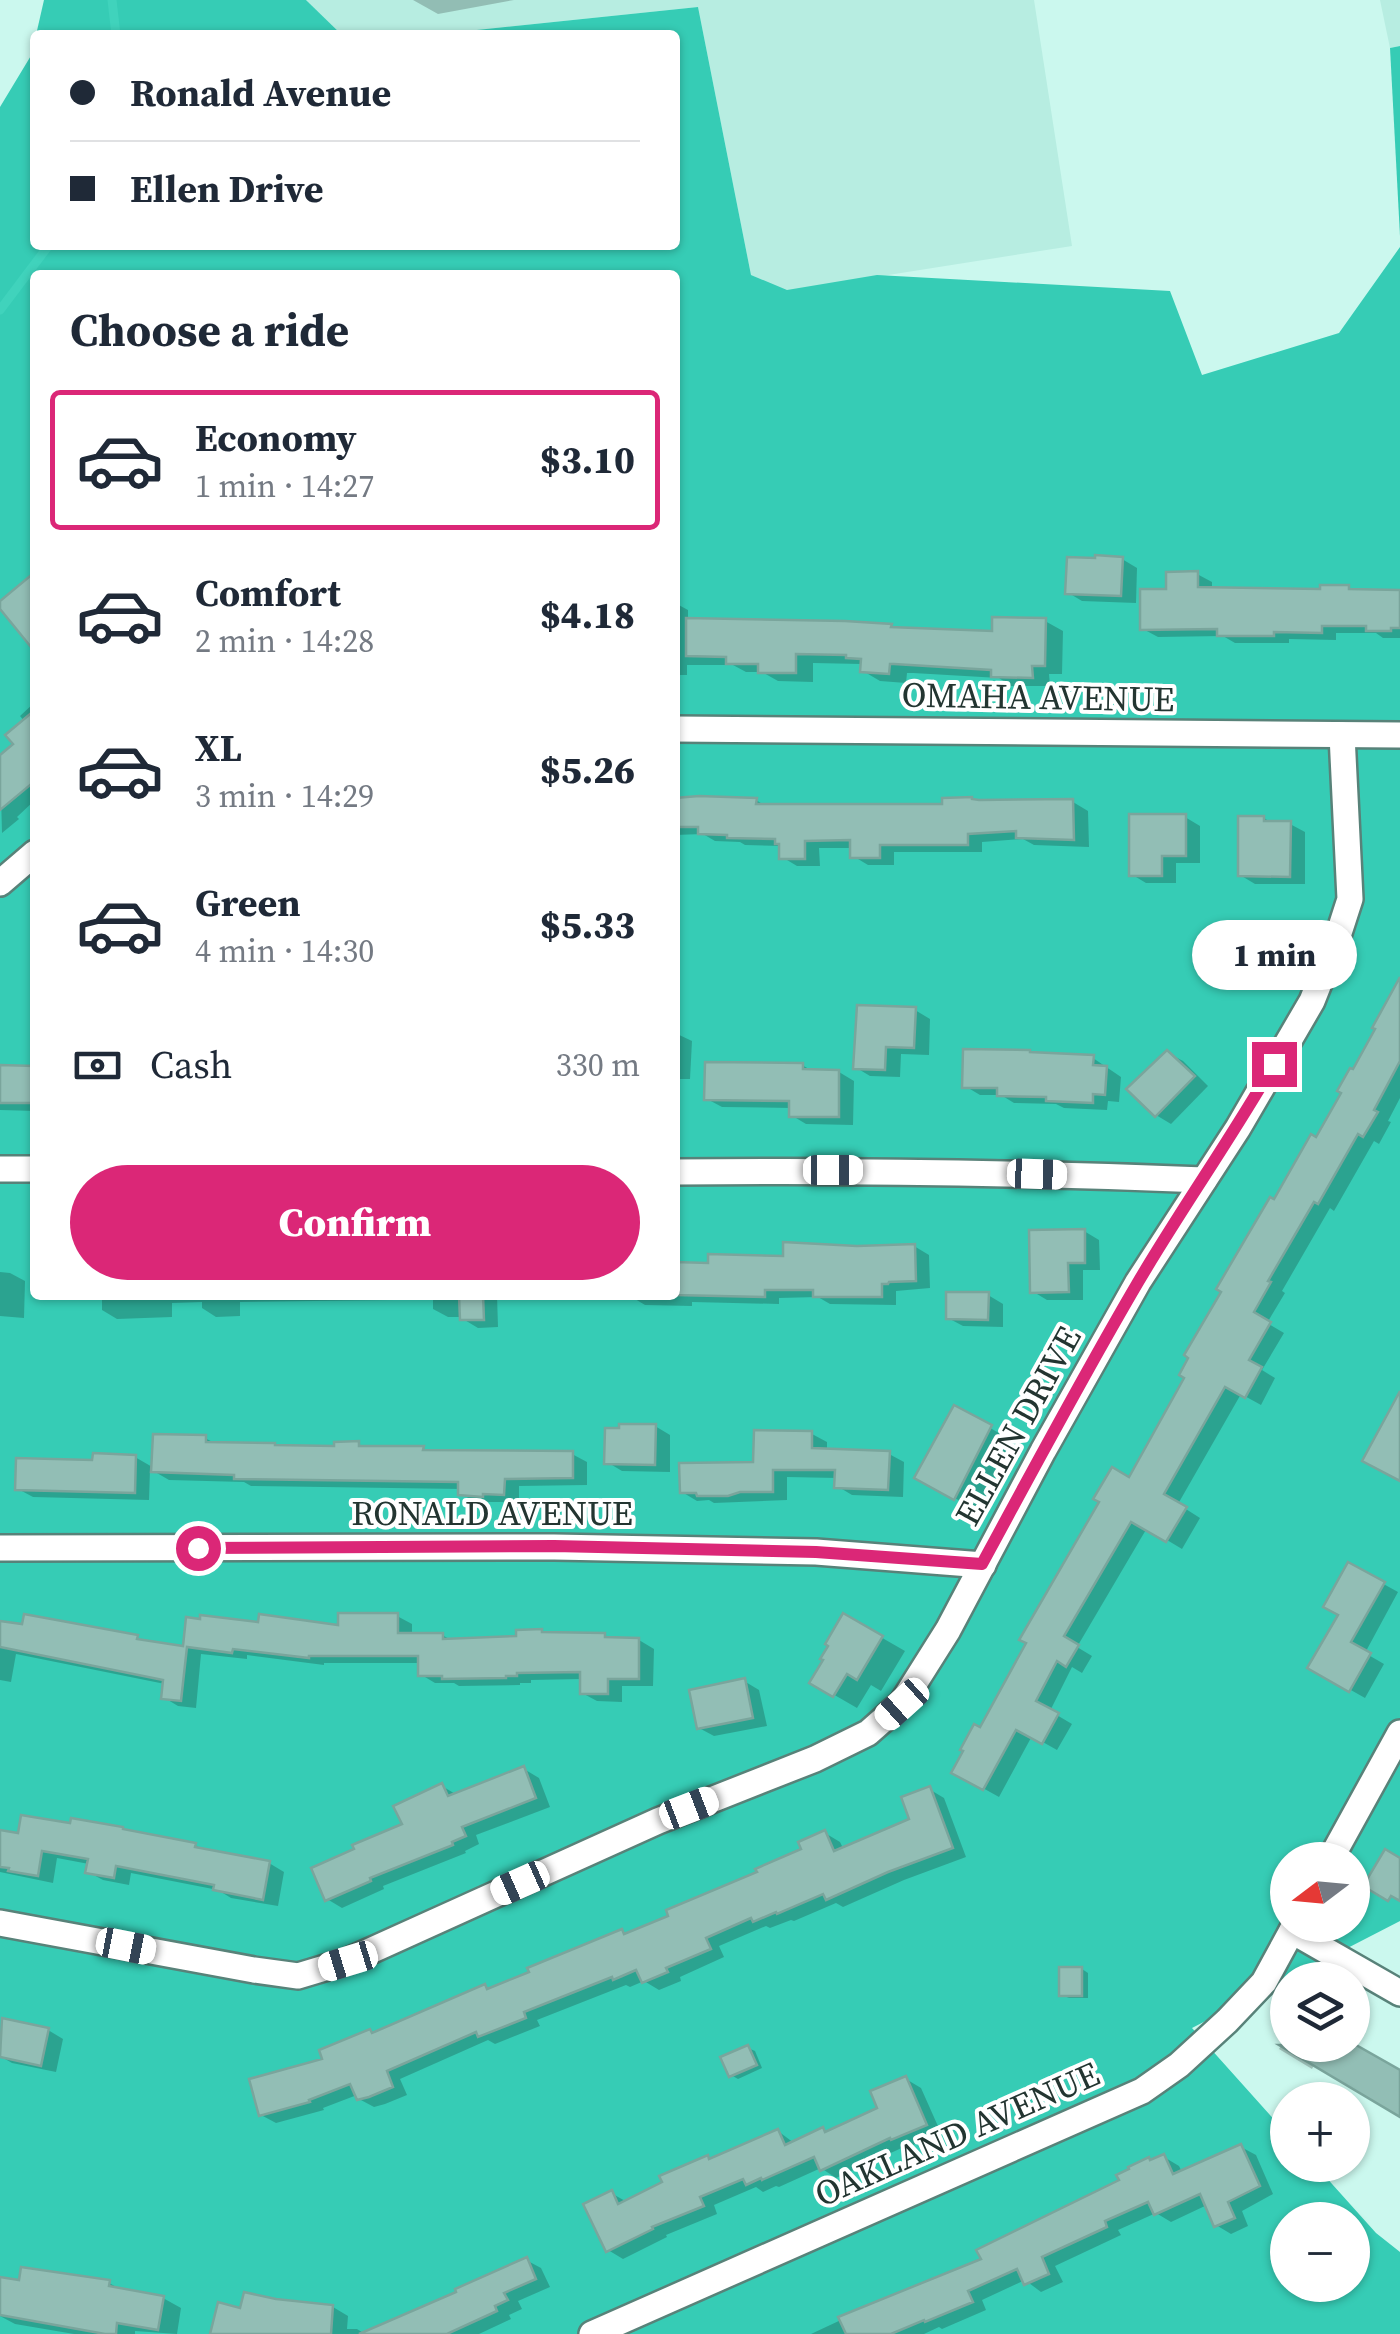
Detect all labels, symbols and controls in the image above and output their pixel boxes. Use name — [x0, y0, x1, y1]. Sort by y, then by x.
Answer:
text: Ronald Avenue — [130, 67, 391, 119]
text: Ellen Drive — [130, 163, 323, 215]
text: Choose a ride — [70, 299, 349, 361]
text: Economy — [195, 412, 357, 464]
icon: car — [75, 415, 165, 505]
text: $3.10 — [540, 434, 635, 486]
text: 1 min · 14:27 — [195, 464, 374, 508]
text: Comfort — [195, 567, 341, 619]
icon: car — [75, 570, 165, 660]
text: $4.18 — [540, 589, 635, 641]
text: 2 min · 14:28 — [195, 619, 374, 663]
street label: OMAHA AVENUE — [901, 671, 1175, 723]
text: XL — [195, 722, 242, 774]
icon: car — [75, 725, 165, 815]
text: $5.26 — [540, 744, 635, 796]
text: 3 min · 14:29 — [195, 774, 374, 818]
text: Green — [195, 877, 301, 929]
icon: car — [75, 880, 165, 970]
text: $5.33 — [540, 899, 635, 951]
callout: 1 min — [1192, 919, 1356, 989]
text: 4 min · 14:30 — [195, 929, 374, 973]
text: 1 min — [1233, 933, 1316, 977]
icon: cash — [70, 1038, 125, 1093]
text: Cash — [150, 1039, 232, 1091]
route end — [1252, 1042, 1297, 1087]
text: 330 m — [556, 1043, 640, 1087]
car — [803, 1155, 863, 1185]
car — [1006, 1158, 1068, 1190]
button: Confirm — [70, 1165, 640, 1280]
street label: ELLEN DRIVE — [943, 1318, 1093, 1534]
street label: RONALD AVENUE — [351, 1489, 633, 1537]
route start — [176, 1526, 221, 1571]
car — [870, 1673, 934, 1735]
car — [656, 1783, 722, 1833]
north arrow — [1270, 1842, 1370, 1942]
map controls — [1270, 1842, 1370, 2302]
car — [486, 1857, 554, 1909]
car — [94, 1926, 158, 1966]
car — [315, 1938, 381, 1984]
button: layers — [1270, 1962, 1370, 2062]
street label: OAKLAND AVENUE — [807, 2050, 1107, 2218]
button: + — [1270, 2082, 1370, 2182]
button: − — [1270, 2202, 1370, 2302]

